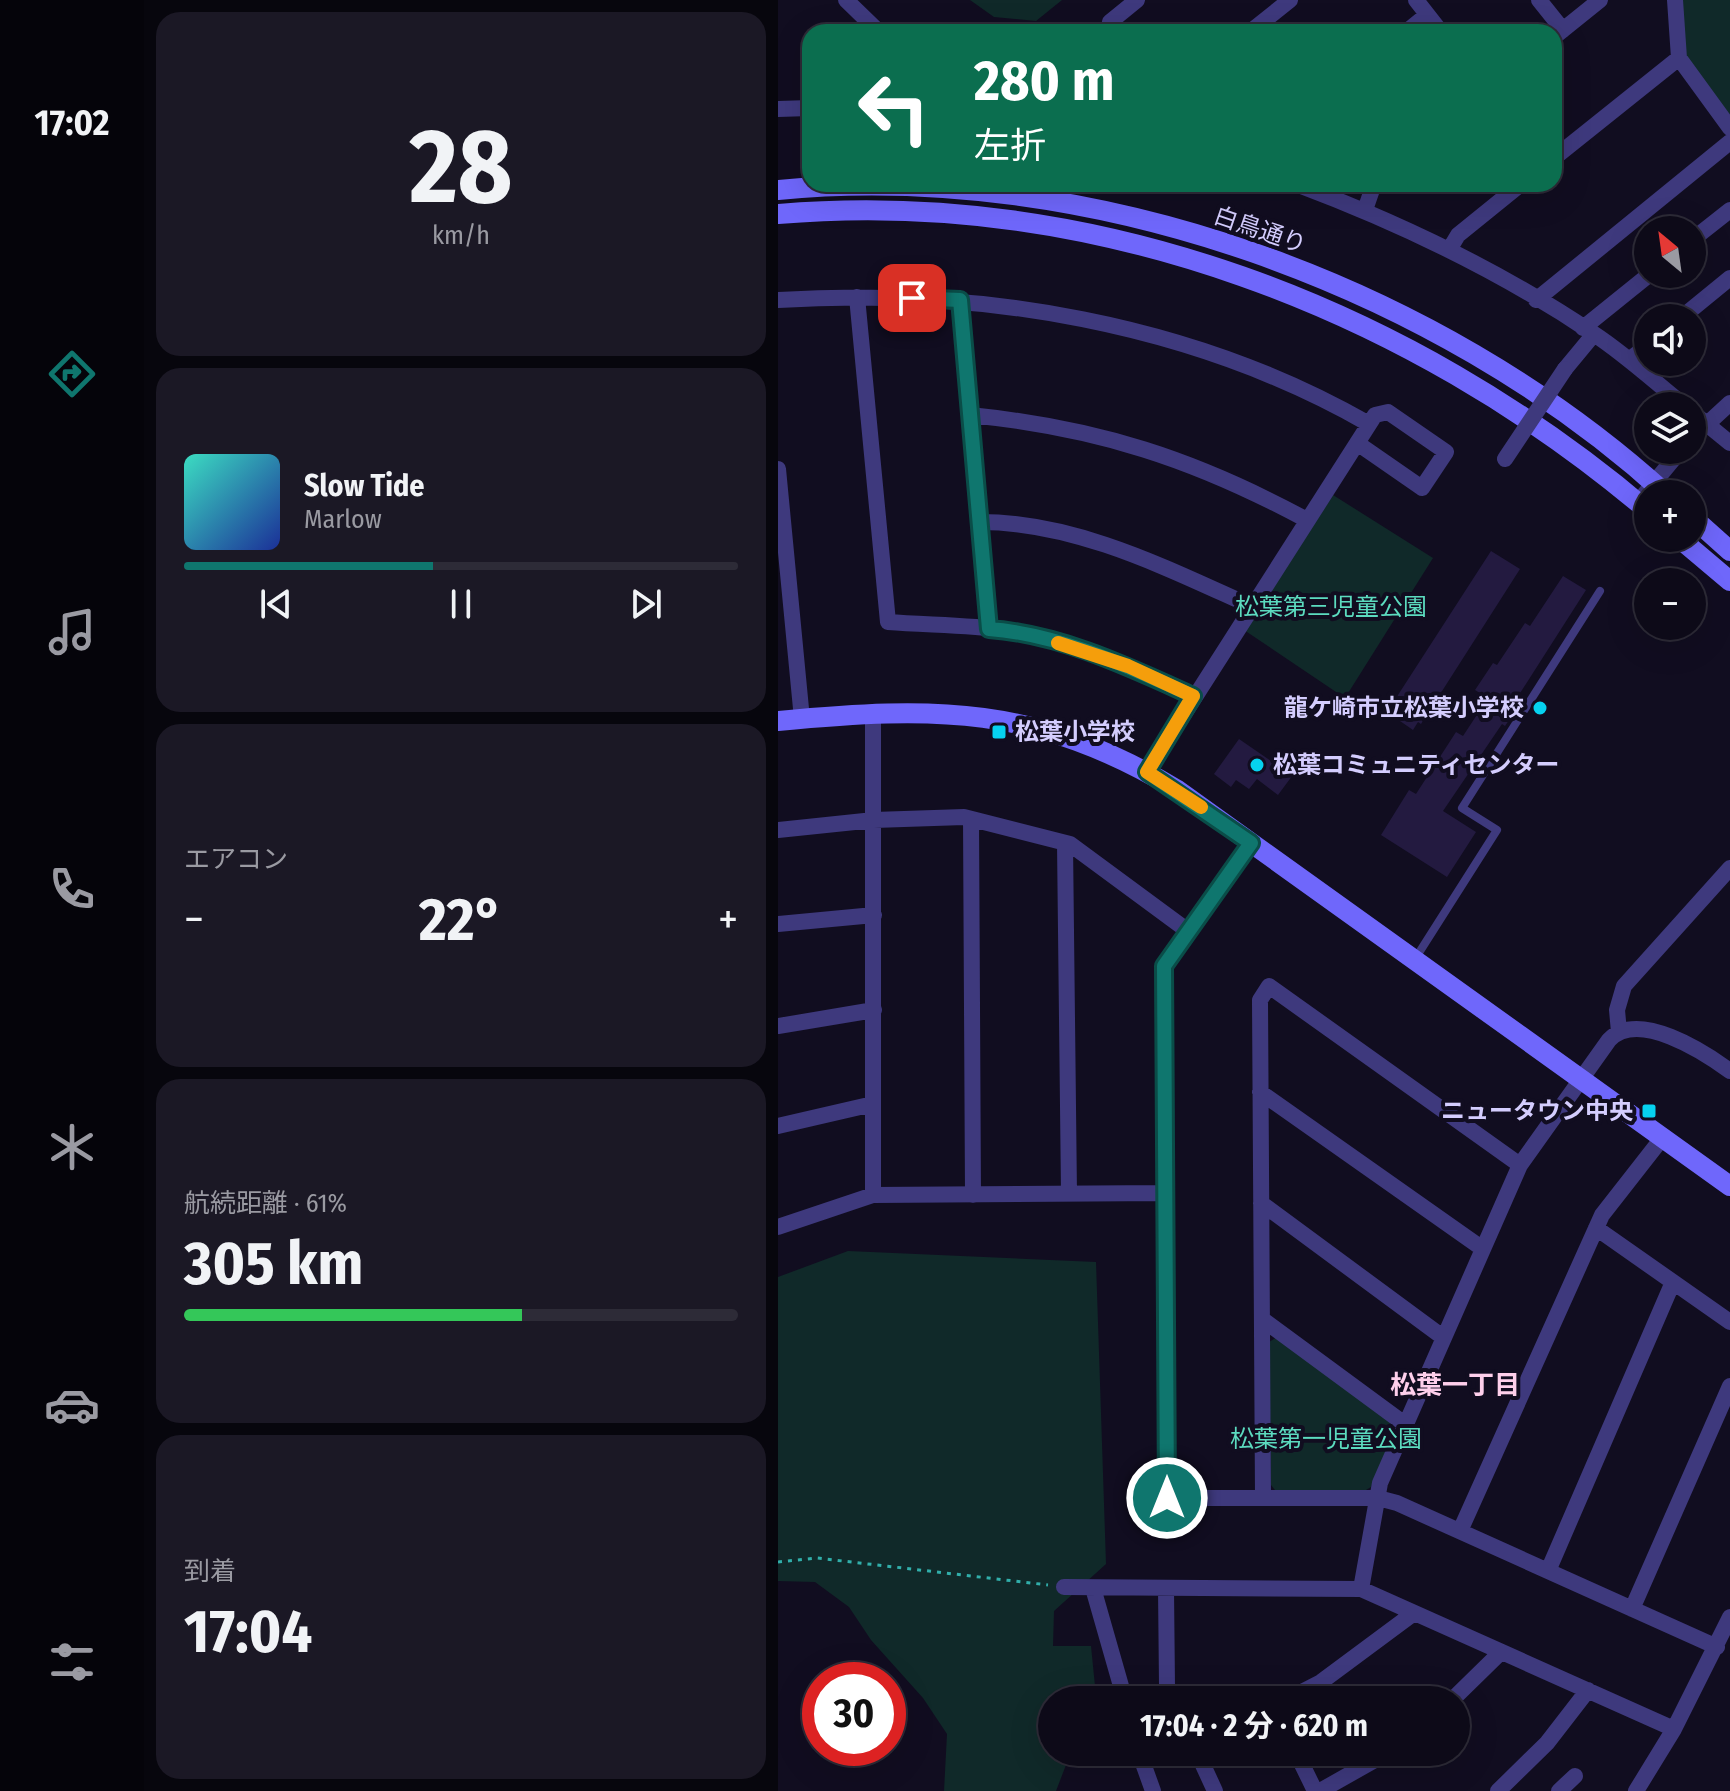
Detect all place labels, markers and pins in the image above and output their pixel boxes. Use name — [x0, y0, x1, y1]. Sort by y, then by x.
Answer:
pin — [878, 264, 946, 332]
place label: 龍ケ崎市立松葉小学校 — [1284, 694, 1524, 722]
marker: 龍ケ崎市立松葉小学校 — [1531, 699, 1549, 717]
place label: 松葉小学校 — [1015, 718, 1135, 746]
marker: 松葉小学校 — [990, 723, 1008, 741]
place label: 松葉コミュニティセンター — [1273, 751, 1560, 779]
marker: 松葉コミュニティセンター — [1248, 756, 1266, 774]
place label: ニュータウン中央 — [1441, 1097, 1633, 1125]
marker: ニュータウン中央 — [1640, 1102, 1658, 1120]

